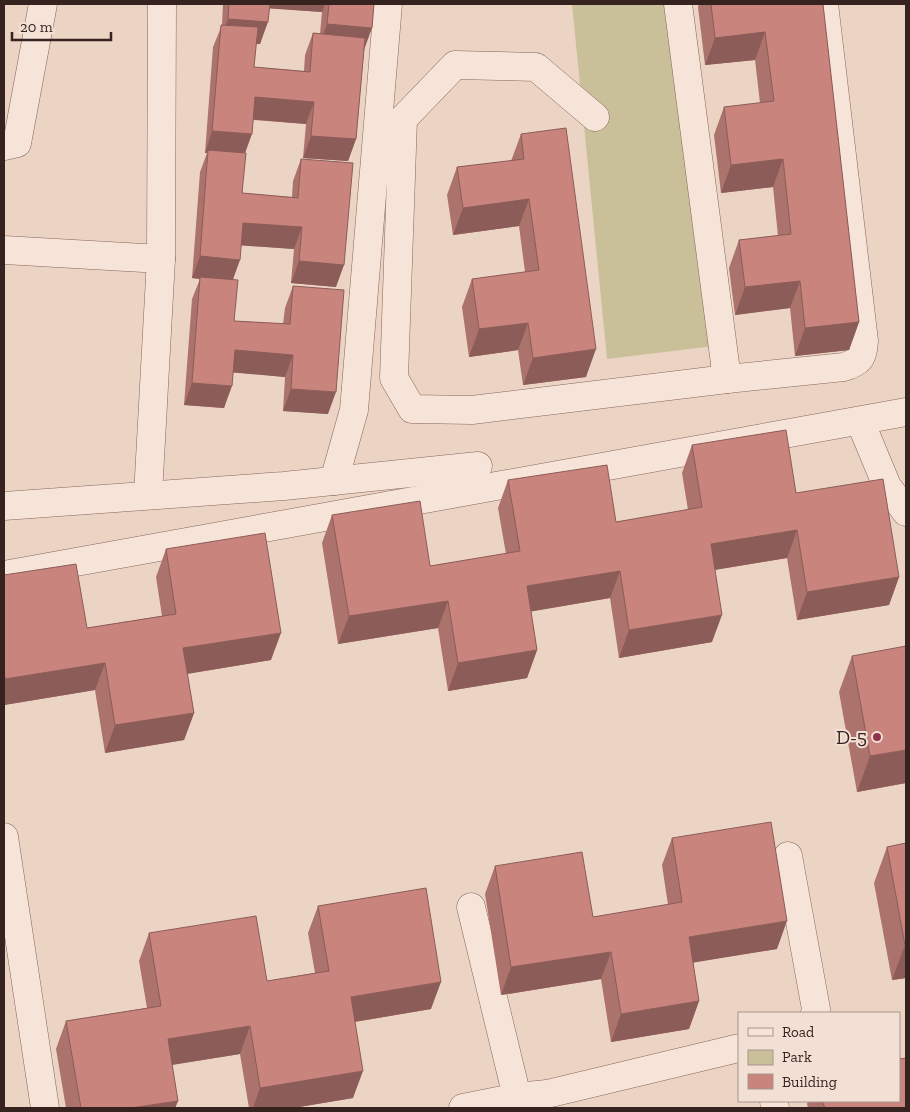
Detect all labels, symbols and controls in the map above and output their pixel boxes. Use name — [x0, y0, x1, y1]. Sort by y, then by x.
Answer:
scale bar — [12, 10, 111, 42]
text: 20 m — [20, 18, 53, 36]
place label: D-5 — [836, 725, 867, 749]
marker: D-5 — [871, 731, 883, 743]
legend — [738, 1012, 900, 1102]
text: Road — [782, 1023, 815, 1041]
text: Park — [782, 1048, 812, 1066]
text: Building — [782, 1073, 837, 1091]

